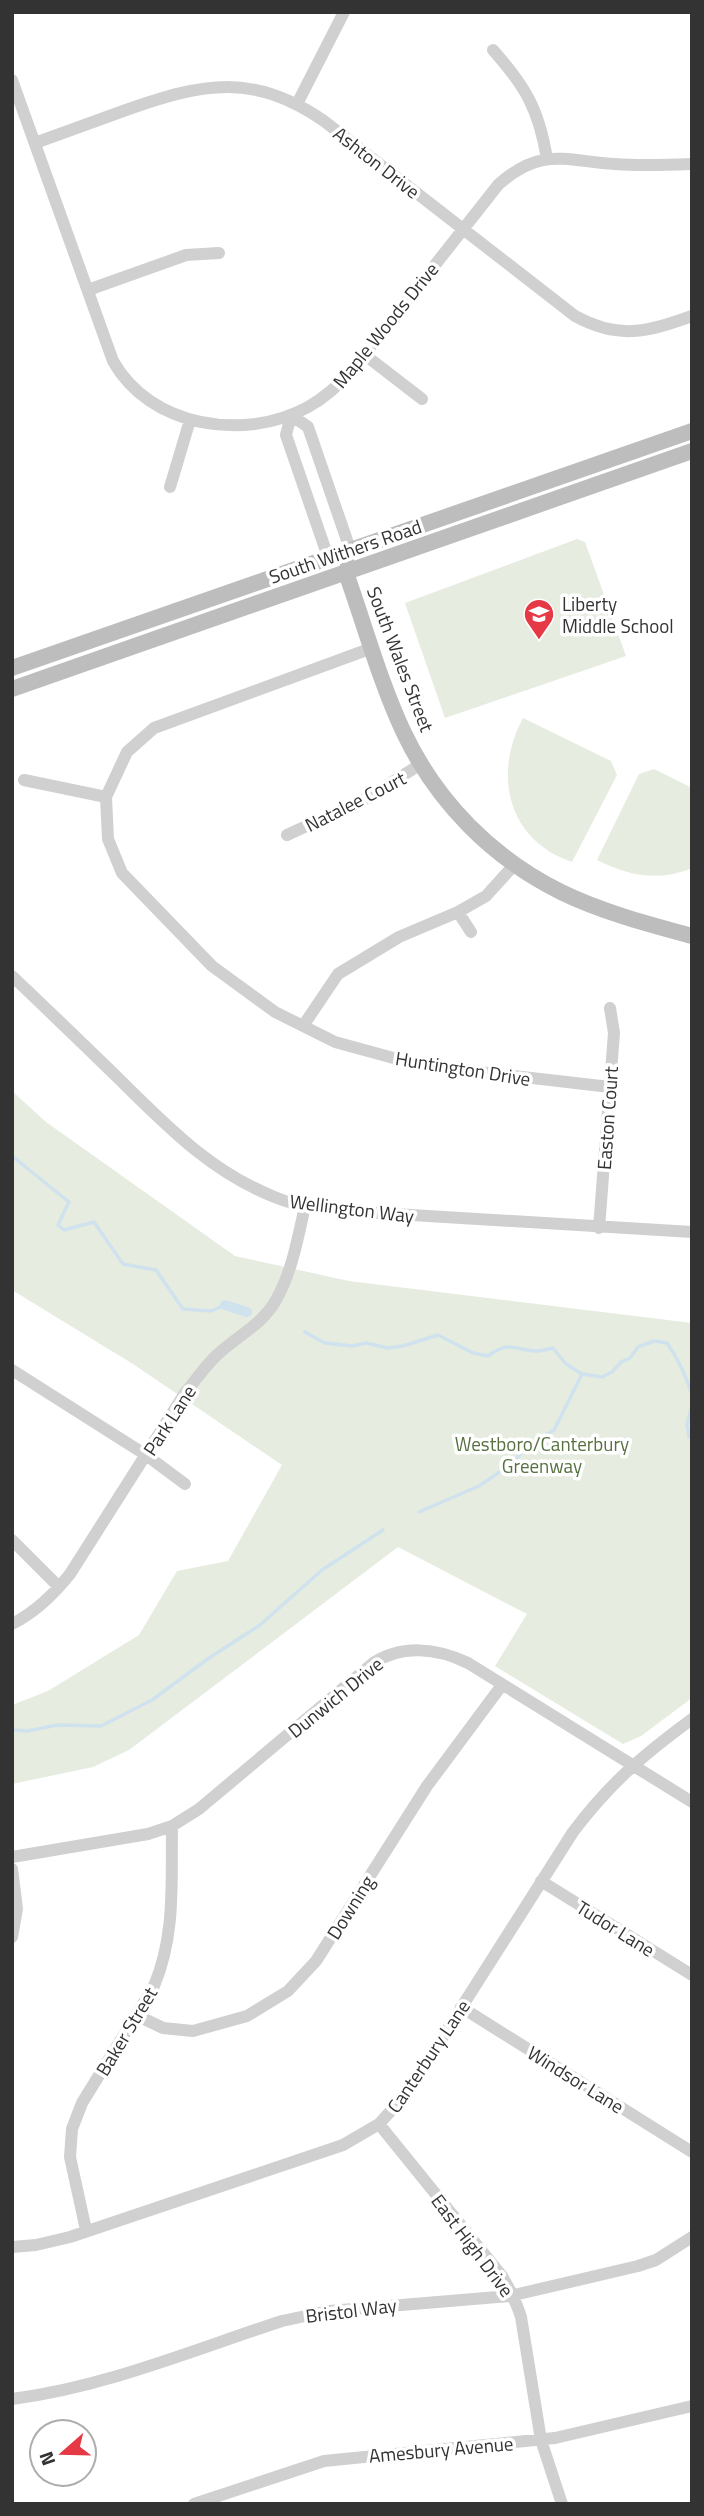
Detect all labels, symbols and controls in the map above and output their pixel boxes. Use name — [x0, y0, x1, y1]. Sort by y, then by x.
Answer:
street label: Ashton Drive — [328, 119, 426, 205]
street label: Maple Woods Drive — [325, 256, 445, 394]
street label: South Withers Road — [265, 511, 425, 591]
street label: South Wales Street — [360, 582, 442, 736]
place label: Liberty Middle School — [562, 589, 674, 640]
school or university icon: Liberty Middle School — [522, 597, 556, 641]
street label: Natalee Court — [299, 763, 411, 839]
street label: Huntington Drive — [393, 1043, 533, 1093]
street label: Easton Court — [589, 1065, 625, 1171]
street label: Wellington Way — [288, 1186, 416, 1230]
street label: Park Lane — [135, 1379, 203, 1461]
park label: Westboro/Canterbury Greenway — [455, 1429, 629, 1480]
street label: Dunwich Drive — [281, 1649, 389, 1745]
street label: Downing — [319, 1869, 381, 1945]
street label: Tudor Lane — [571, 1892, 661, 1964]
street label: Baker Street — [88, 1981, 164, 2081]
street label: Canterbury Lane — [379, 1993, 477, 2119]
street label: Windsor Lane — [522, 2038, 630, 2120]
street label: East High Drive — [425, 2187, 521, 2303]
street label: Bristol Way — [304, 2290, 398, 2330]
north arrow — [28, 2418, 98, 2488]
street label: Amesbury Avenue — [367, 2428, 515, 2470]
text: N — [31, 2448, 62, 2470]

